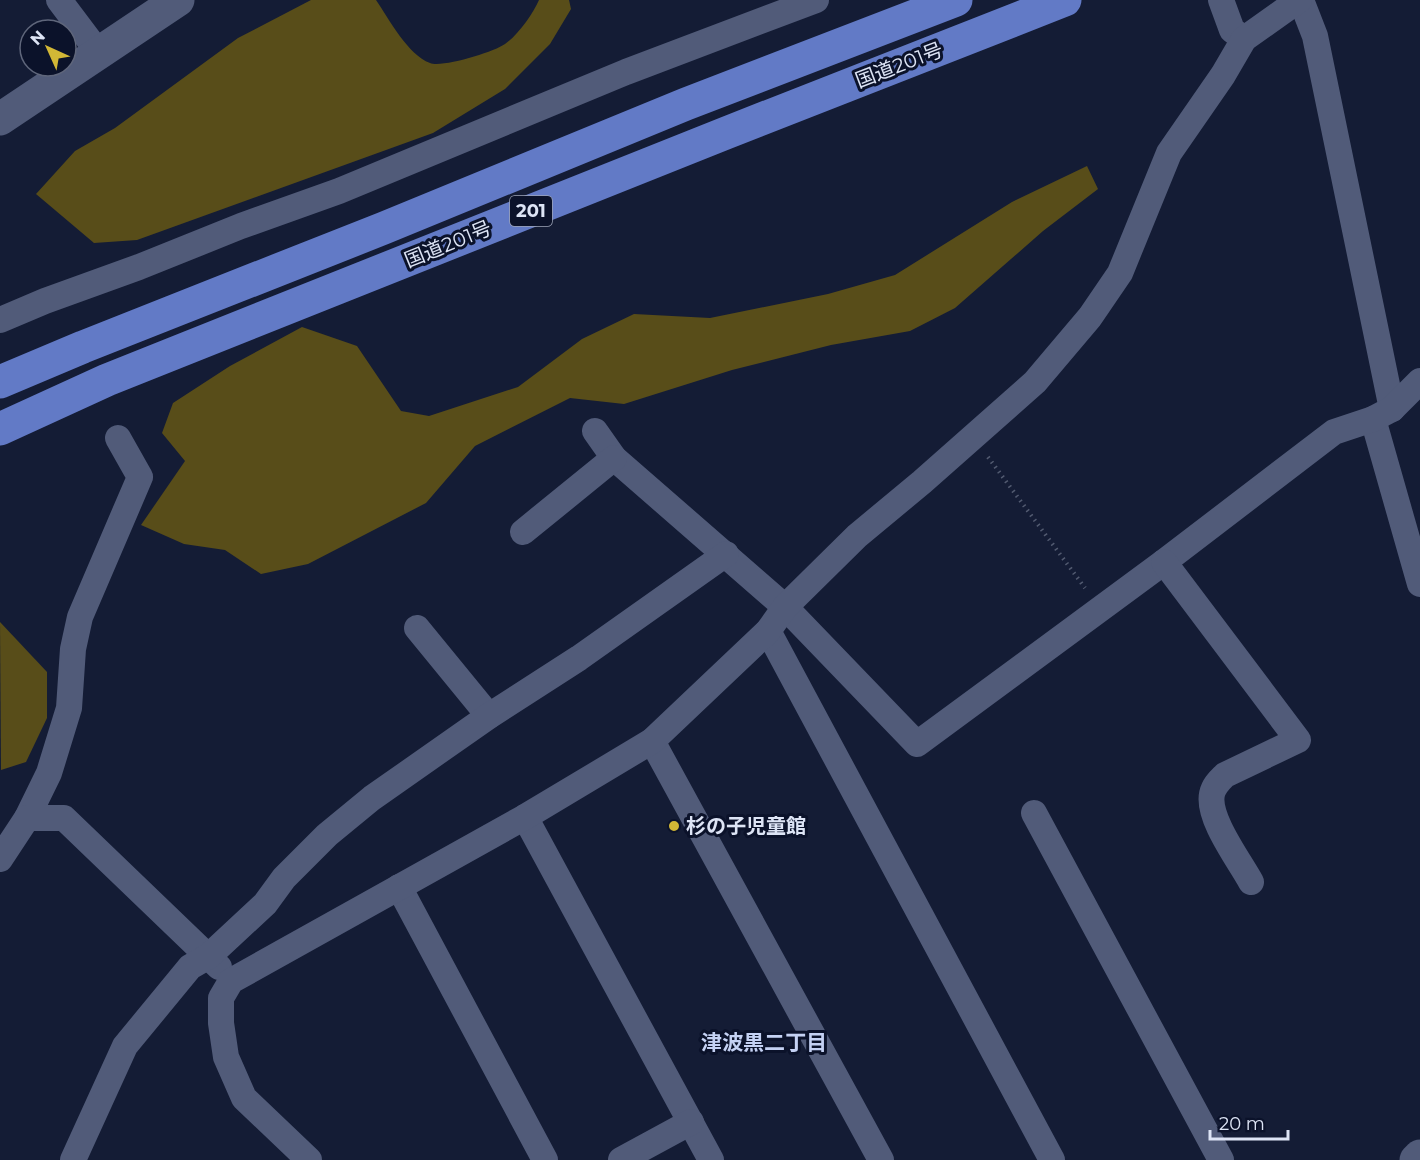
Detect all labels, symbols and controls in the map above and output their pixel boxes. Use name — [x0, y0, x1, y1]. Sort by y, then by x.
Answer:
north arrow — [18, 18, 78, 78]
text: N — [26, 26, 49, 49]
street label: 国道201号 — [852, 37, 946, 93]
road number: 201 — [510, 196, 552, 226]
street label: 国道201号 — [401, 216, 495, 272]
place label: 杉の子児童館 — [686, 814, 806, 838]
marker: 杉の子児童館 — [667, 819, 681, 833]
district label: 津波黒二丁目 — [701, 1030, 827, 1055]
scale bar — [1210, 1103, 1288, 1141]
text: 20 m — [1219, 1113, 1265, 1135]

